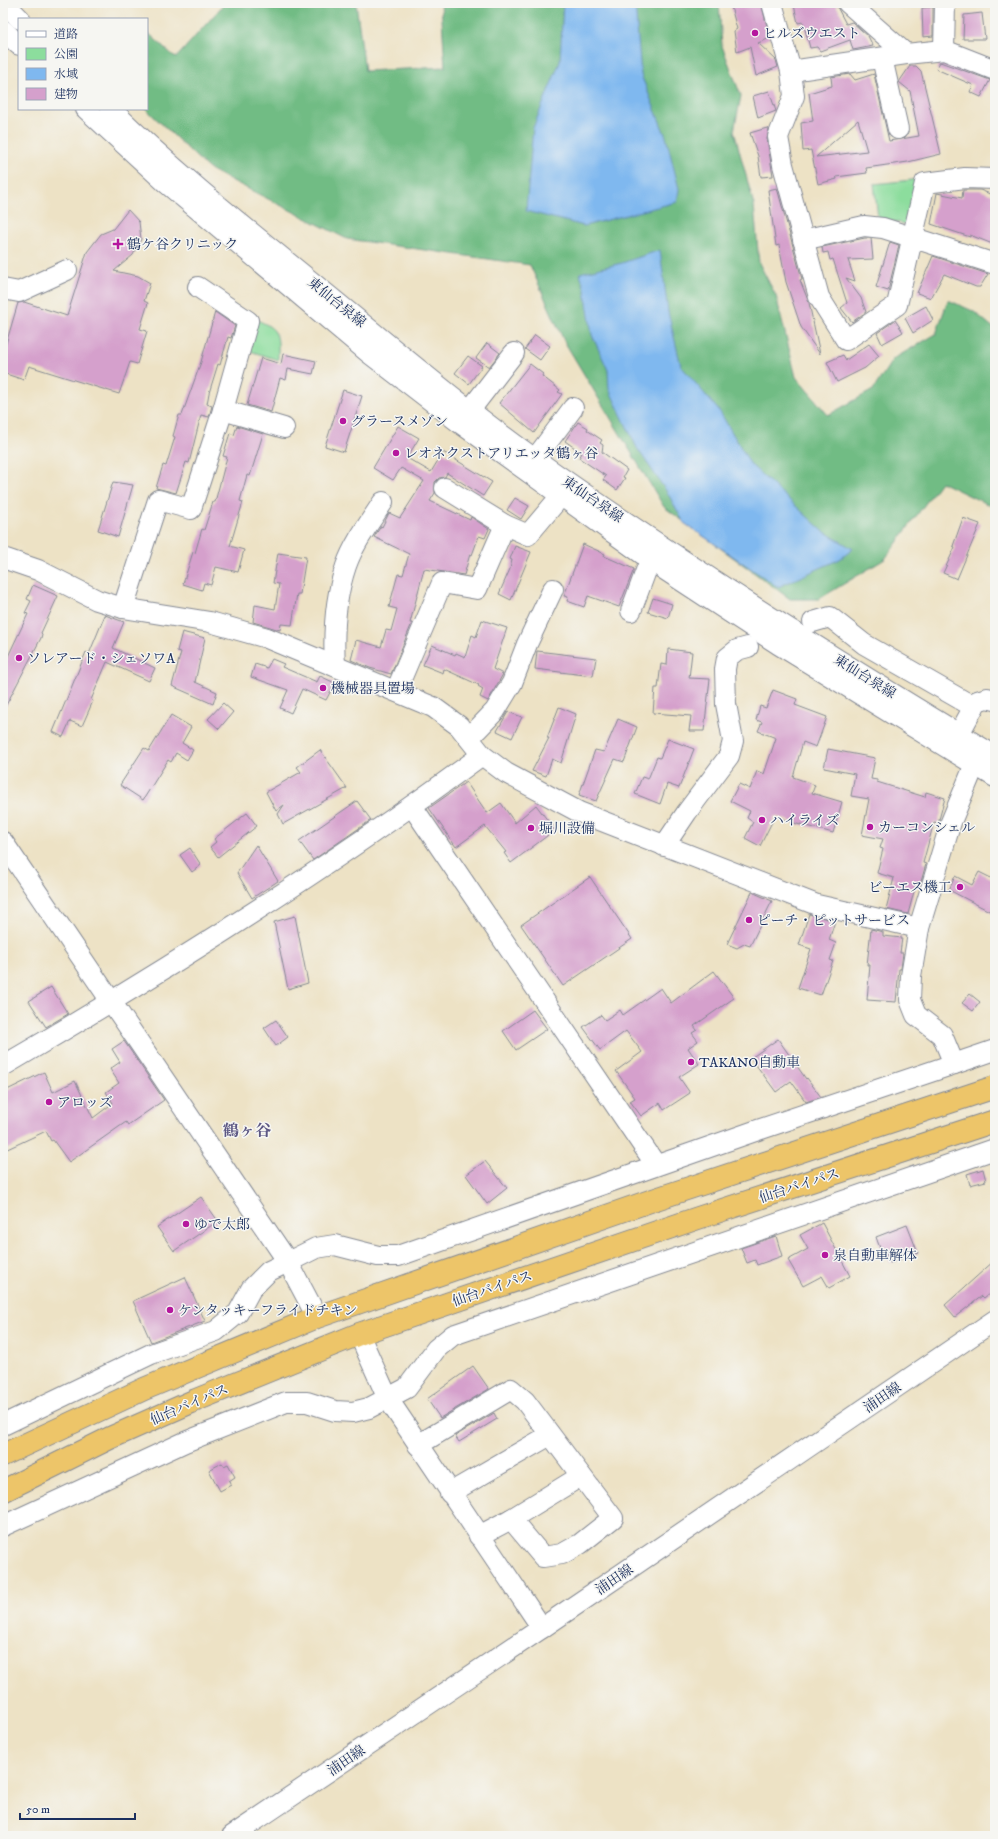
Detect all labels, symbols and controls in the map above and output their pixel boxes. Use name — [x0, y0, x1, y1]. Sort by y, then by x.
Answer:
legend — [18, 18, 148, 110]
place label: ヒルズウエスト — [763, 25, 861, 43]
text: 道路 — [54, 27, 78, 42]
marker: ヒルズウエスト — [750, 28, 760, 38]
text: 公園 — [54, 47, 78, 62]
text: 水域 — [54, 67, 78, 82]
text: 建物 — [54, 87, 78, 102]
place label: 鶴ケ谷クリニック — [127, 236, 238, 254]
marker: 鶴ケ谷クリニック — [112, 238, 124, 250]
street label: 東仙台泉線 — [304, 274, 369, 332]
place label: グラースメゾン — [351, 413, 448, 431]
marker: グラースメゾン — [338, 416, 348, 426]
place label: レオネクストアリエッタ鶴ヶ谷 — [404, 445, 598, 463]
marker: レオネクストアリエッタ鶴ヶ谷 — [391, 448, 401, 458]
street label: 東仙台泉線 — [558, 473, 626, 527]
place label: ソレアード・シェソワA — [27, 650, 176, 668]
street label: 東仙台泉線 — [830, 651, 899, 703]
marker: ソレアード・シェソワA — [14, 653, 24, 663]
place label: 機械器具置場 — [331, 680, 415, 698]
marker: 機械器具置場 — [318, 683, 328, 693]
place label: ハイライズ — [770, 812, 839, 830]
marker: ハイライズ — [757, 815, 767, 825]
place label: カーコンシェル — [878, 819, 975, 837]
place label: 堀川設備 — [539, 820, 595, 838]
marker: カーコンシェル — [865, 822, 875, 832]
marker: 堀川設備 — [526, 823, 536, 833]
place label: ビーエス機工 — [869, 879, 952, 897]
marker: ビーエス機工 — [955, 882, 965, 892]
place label: ピーチ・ピットサービス — [757, 912, 910, 930]
marker: ピーチ・ピットサービス — [744, 915, 754, 925]
place label: TAKANO自動車 — [699, 1054, 800, 1072]
marker: TAKANO自動車 — [686, 1057, 696, 1067]
place label: アロッズ — [57, 1094, 113, 1112]
marker: アロッズ — [44, 1097, 54, 1107]
district label: 鶴ヶ谷 — [223, 1121, 271, 1141]
street label: 仙台バイパス — [757, 1164, 842, 1207]
place label: ゆで太郎 — [194, 1216, 250, 1234]
marker: ゆで太郎 — [181, 1219, 191, 1229]
place label: 泉自動車解体 — [833, 1247, 917, 1265]
marker: 泉自動車解体 — [820, 1250, 830, 1260]
street label: 仙台バイパス — [450, 1267, 535, 1311]
place label: ケンタッキーフライドチキン — [178, 1302, 357, 1320]
marker: ケンタッキーフライドチキン — [165, 1305, 175, 1315]
street label: 浦田線 — [860, 1379, 905, 1417]
street label: 仙台バイパス — [147, 1380, 231, 1430]
street label: 浦田線 — [592, 1561, 637, 1599]
street label: 浦田線 — [324, 1742, 369, 1780]
scale bar — [20, 1795, 135, 1821]
text: 50 m — [26, 1802, 50, 1817]

